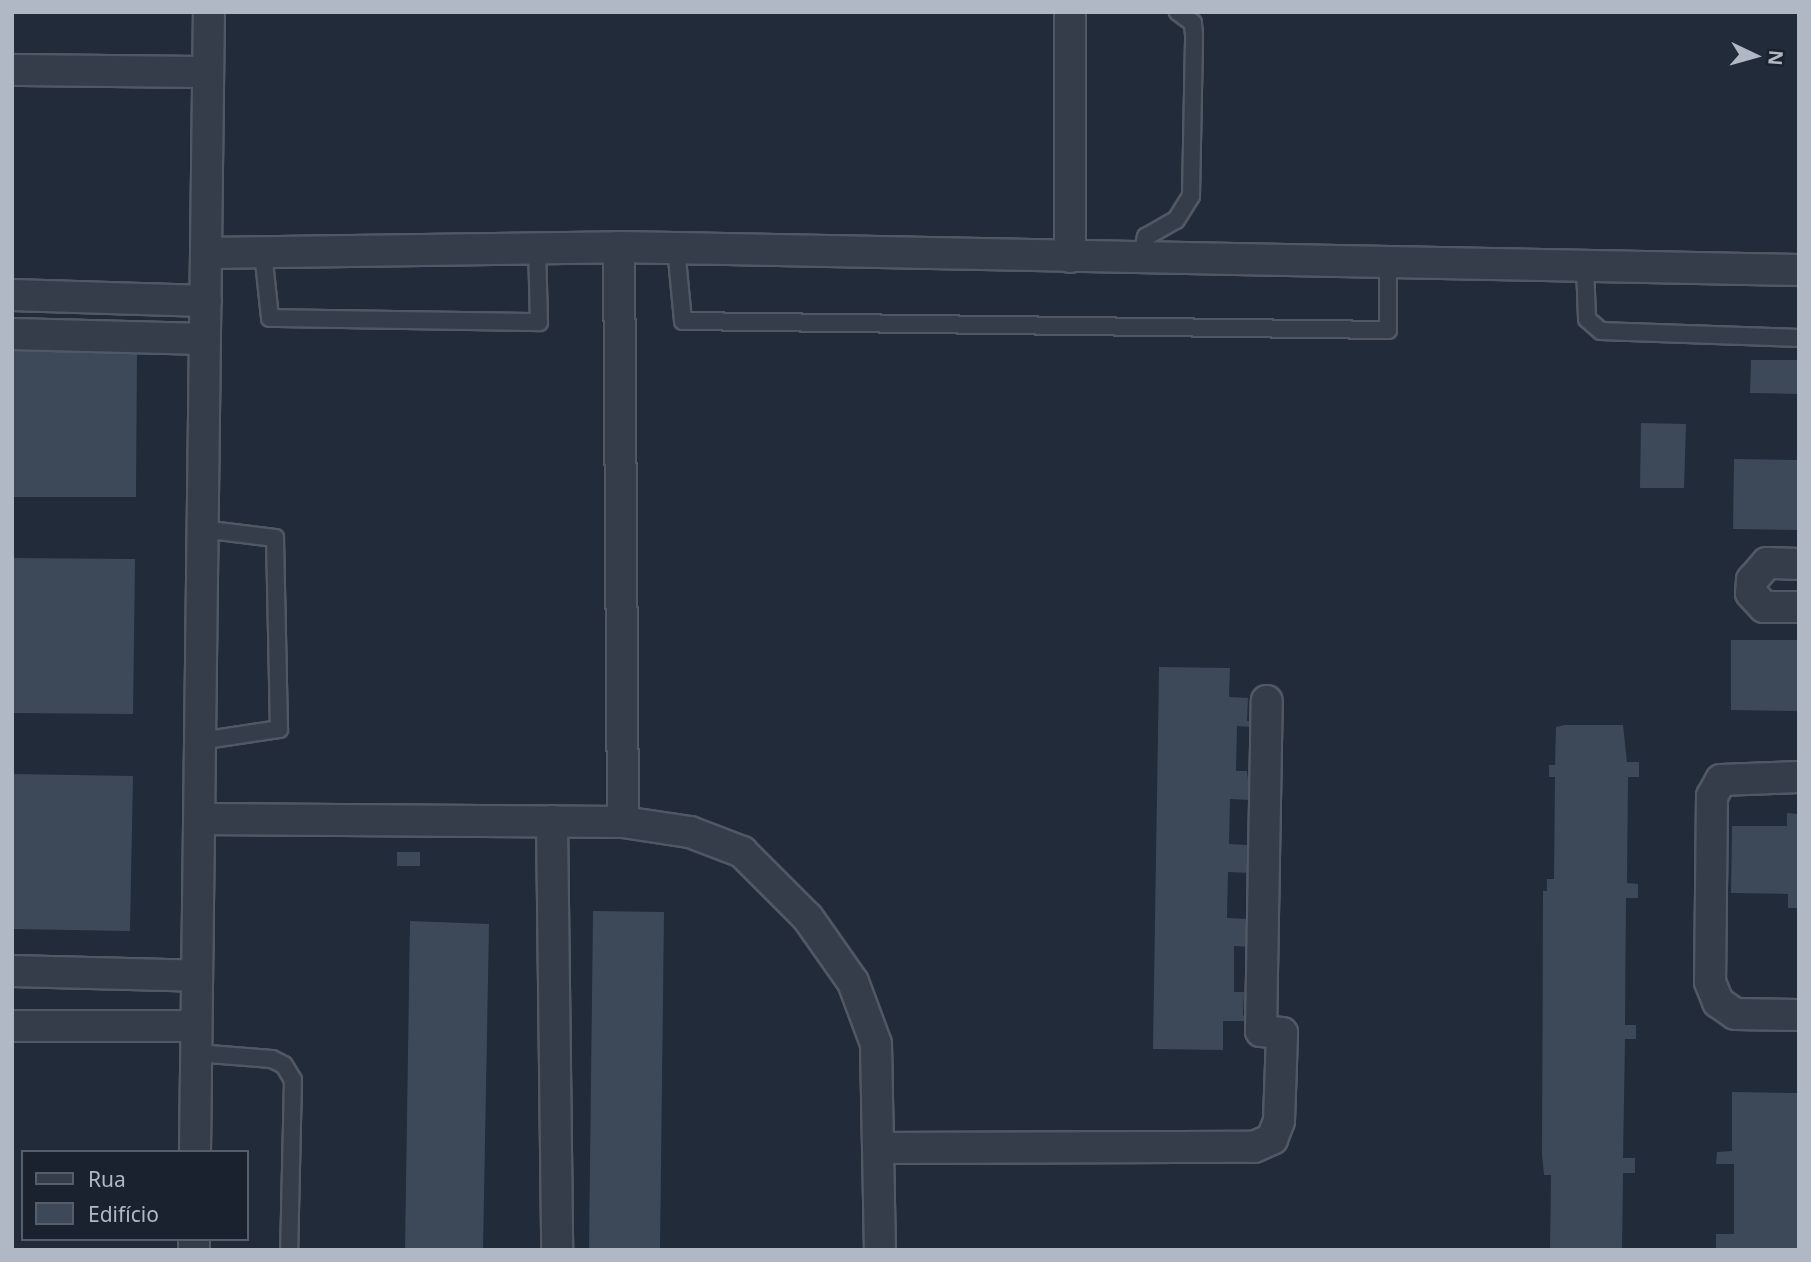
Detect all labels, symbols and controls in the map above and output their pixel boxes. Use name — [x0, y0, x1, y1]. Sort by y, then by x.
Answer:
north arrow — [1720, 21, 1790, 91]
text: N — [1762, 49, 1790, 67]
legend — [21, 1150, 248, 1241]
text: Rua — [88, 1165, 126, 1193]
text: Edifício — [88, 1200, 159, 1228]

